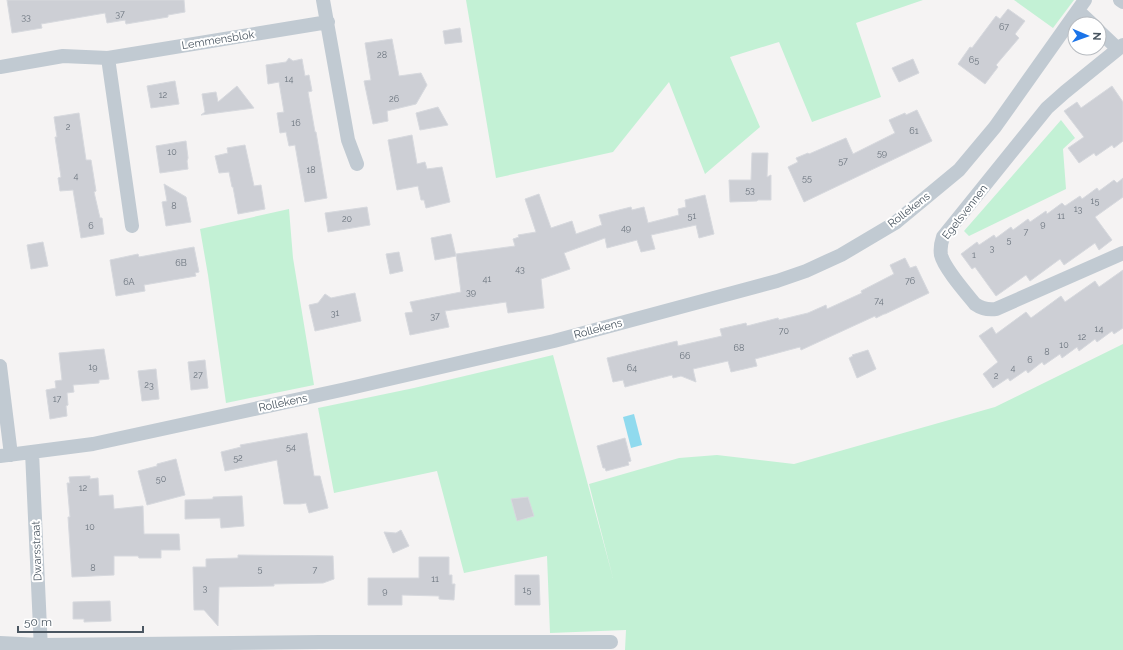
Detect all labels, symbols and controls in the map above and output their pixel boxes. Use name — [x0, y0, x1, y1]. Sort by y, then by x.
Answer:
house number: 37 — [115, 9, 125, 19]
house number: 33 — [21, 12, 31, 22]
north arrow — [1067, 16, 1107, 56]
house number: 67 — [999, 22, 1009, 32]
street label: Lemmensblok — [181, 28, 255, 52]
text: N — [1090, 32, 1103, 41]
house number: 28 — [377, 50, 387, 60]
house number: 65 — [969, 55, 979, 65]
house number: 14 — [285, 74, 293, 84]
house number: 12 — [159, 90, 168, 100]
house number: 26 — [389, 94, 400, 104]
house number: 16 — [291, 118, 301, 128]
house number: 2 — [66, 122, 71, 132]
house number: 61 — [909, 126, 919, 136]
house number: 10 — [167, 147, 177, 157]
house number: 59 — [877, 148, 887, 158]
house number: 57 — [838, 156, 848, 166]
house number: 18 — [306, 165, 316, 175]
house number: 4 — [74, 171, 79, 181]
house number: 55 — [802, 173, 812, 183]
street label: Egelsvennen — [940, 182, 990, 242]
house number: 53 — [745, 185, 755, 195]
street label: Rollekens — [885, 190, 933, 230]
house number: 15 — [1091, 196, 1099, 206]
house number: 8 — [171, 201, 177, 211]
house number: 13 — [1074, 204, 1083, 214]
house number: 51 — [688, 211, 697, 221]
house number: 11 — [1057, 211, 1065, 221]
house number: 20 — [342, 214, 353, 224]
house number: 9 — [1040, 219, 1046, 229]
house number: 6 — [88, 221, 94, 231]
house number: 49 — [621, 223, 631, 233]
house number: 7 — [1024, 227, 1029, 237]
house number: 5 — [1007, 235, 1012, 245]
house number: 3 — [990, 243, 995, 253]
house number: 1 — [972, 250, 976, 260]
house number: 6B — [175, 258, 187, 268]
house number: 43 — [515, 264, 525, 274]
house number: 41 — [483, 274, 492, 284]
house number: 76 — [905, 276, 916, 286]
house number: 6A — [123, 277, 135, 287]
house number: 39 — [466, 287, 476, 297]
house number: 74 — [874, 296, 884, 306]
house number: 31 — [331, 308, 339, 318]
house number: 37 — [430, 311, 440, 321]
street label: Rollekens — [572, 316, 624, 342]
house number: 14 — [1095, 324, 1103, 334]
house number: 70 — [779, 326, 790, 336]
house number: 12 — [1078, 332, 1087, 342]
house number: 10 — [1059, 340, 1069, 350]
house number: 68 — [734, 343, 744, 353]
house number: 8 — [1044, 347, 1050, 357]
house number: 66 — [680, 351, 691, 361]
house number: 6 — [1027, 355, 1033, 365]
house number: 19 — [88, 362, 98, 372]
house number: 64 — [627, 363, 637, 373]
house number: 4 — [1011, 363, 1016, 373]
house number: 27 — [193, 370, 203, 380]
house number: 2 — [994, 371, 999, 381]
house number: 23 — [144, 380, 154, 390]
street label: Rollekens — [257, 391, 309, 415]
house number: 17 — [53, 394, 61, 404]
house number: 54 — [286, 442, 296, 452]
house number: 52 — [233, 453, 243, 463]
house number: 50 — [156, 474, 167, 484]
house number: 12 — [79, 483, 88, 493]
street label: Dwarsstraat — [29, 520, 45, 581]
house number: 10 — [85, 522, 95, 532]
house number: 8 — [90, 563, 96, 573]
house number: 5 — [258, 564, 263, 574]
house number: 7 — [313, 565, 318, 575]
house number: 11 — [431, 574, 439, 584]
house number: 3 — [203, 583, 208, 593]
house number: 15 — [523, 585, 531, 595]
house number: 9 — [382, 586, 388, 596]
scale bar — [18, 608, 143, 634]
text: 50 m — [24, 615, 52, 629]

